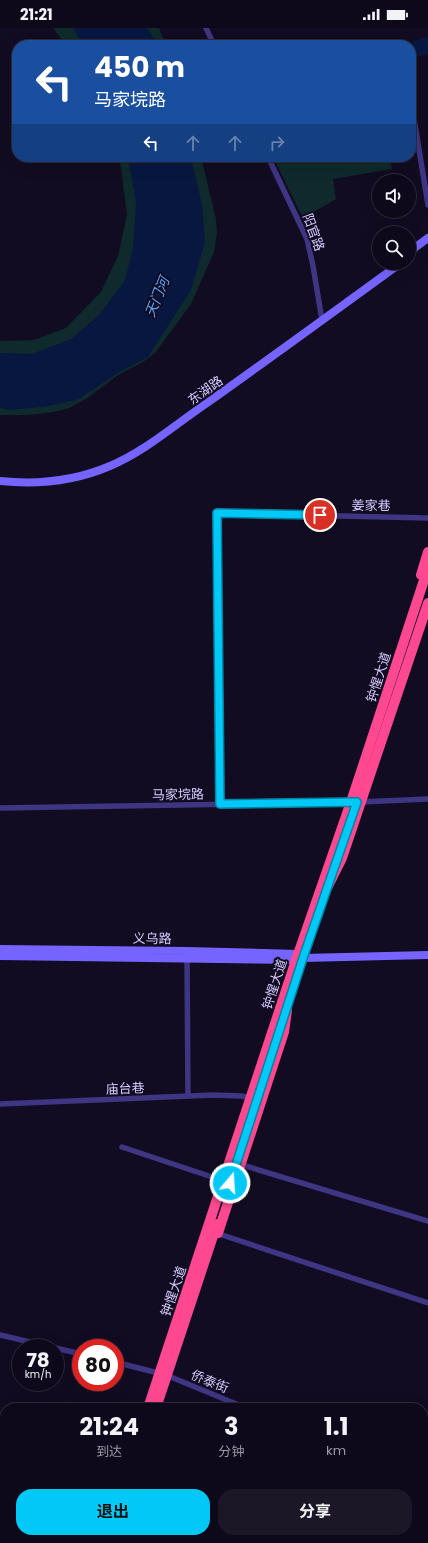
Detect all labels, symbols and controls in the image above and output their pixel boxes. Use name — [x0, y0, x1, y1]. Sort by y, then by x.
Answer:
text: 21:21 — [20, 4, 53, 25]
text: 450 m — [94, 48, 185, 87]
icon: left — [28, 56, 80, 108]
text: 马家垸路 — [94, 87, 166, 112]
icon: left — [140, 132, 162, 154]
icon: ahead — [182, 132, 204, 154]
icon: ahead — [224, 132, 246, 154]
icon: right — [266, 132, 288, 154]
map controls — [372, 174, 416, 270]
button: sound — [372, 174, 416, 218]
street label: 阳官路 — [298, 211, 329, 254]
button: search — [372, 226, 416, 270]
water label: 天门河 — [140, 271, 175, 320]
street label: 东湖路 — [184, 371, 227, 409]
street label: 姜家巷 — [351, 496, 391, 515]
pin — [303, 498, 337, 532]
icon: arrive — [309, 504, 331, 526]
street label: 钟惺大道 — [361, 649, 396, 705]
street label: 马家垸路 — [152, 785, 204, 804]
street label: 义乌路 — [132, 929, 172, 948]
street label: 钟惺大道 — [257, 956, 292, 1012]
street label: 庙台巷 — [105, 1078, 145, 1099]
position arrow — [209, 1162, 251, 1204]
street label: 钟惺大道 — [156, 1263, 191, 1319]
speed limit sign: 80 — [72, 1339, 124, 1391]
text: 78 — [26, 1346, 50, 1374]
street label: 侨泰街 — [188, 1365, 231, 1398]
text: km/h — [25, 1367, 51, 1382]
text: 21:24 — [79, 1410, 139, 1443]
text: 3 — [224, 1410, 239, 1443]
text: 1.1 — [324, 1410, 349, 1443]
text: km — [326, 1441, 346, 1460]
text: 到达 — [96, 1442, 122, 1461]
text: 分钟 — [218, 1442, 244, 1461]
button: 退出 — [16, 1489, 210, 1535]
button: 分享 — [218, 1489, 412, 1535]

